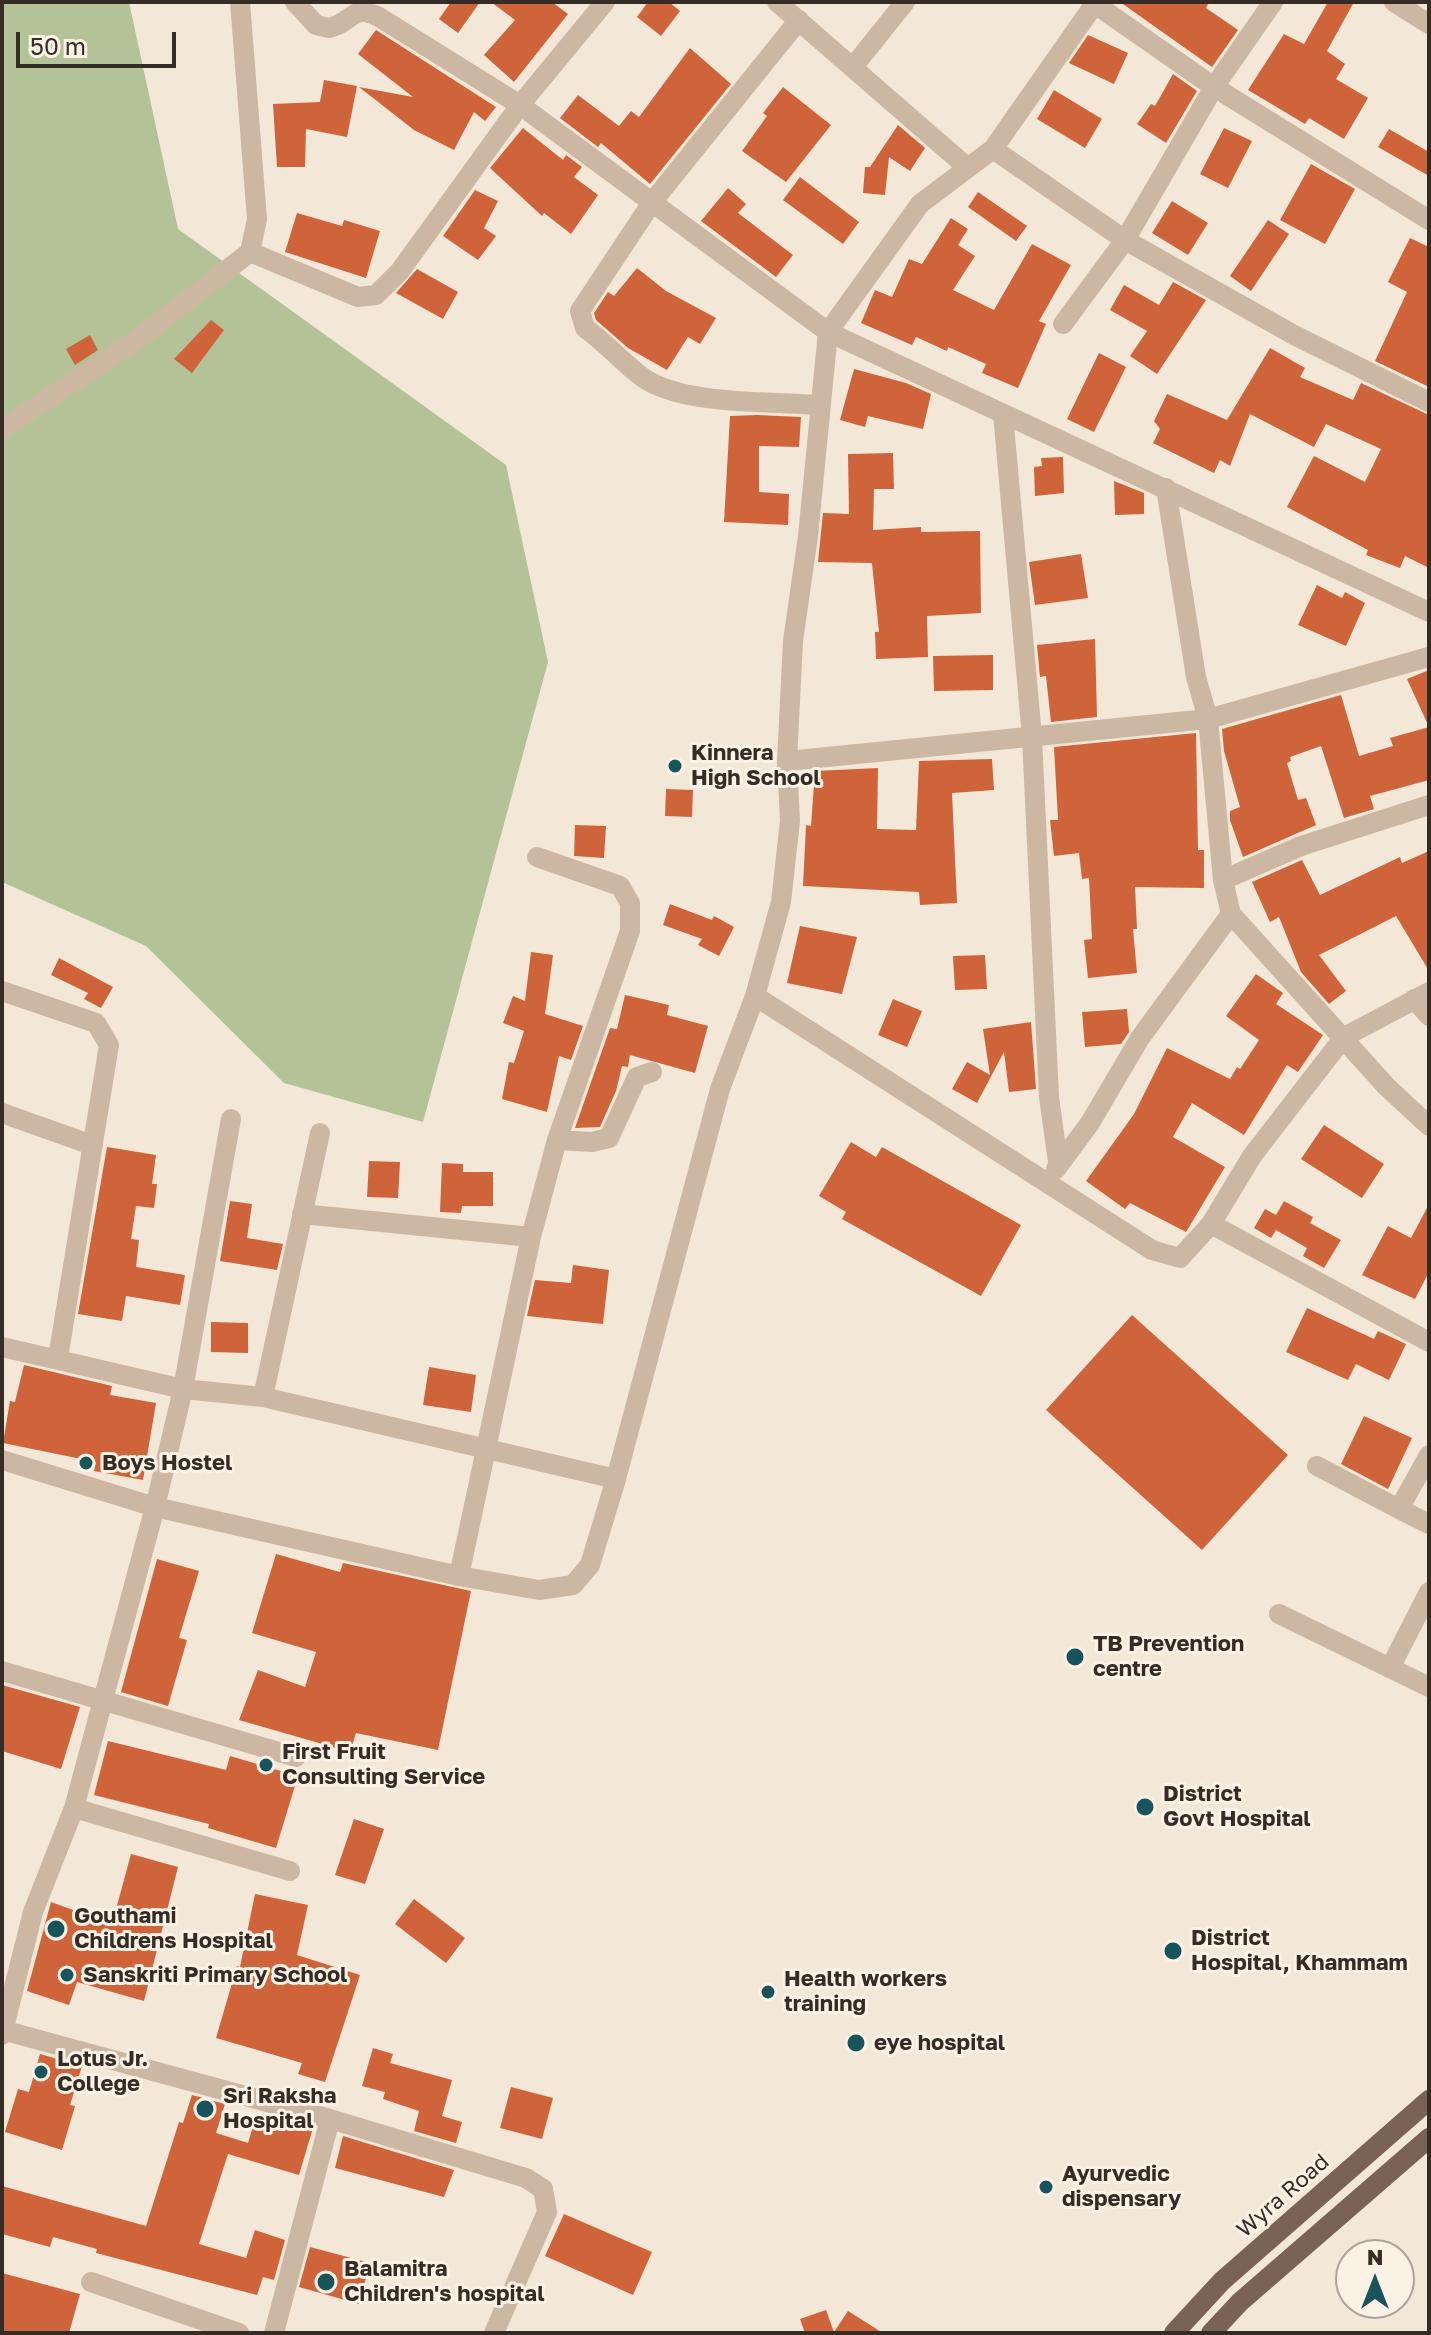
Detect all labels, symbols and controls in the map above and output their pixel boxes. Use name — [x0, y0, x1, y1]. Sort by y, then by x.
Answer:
scale bar — [20, 16, 180, 66]
text: 50 m — [30, 31, 86, 60]
place label: Kinnera High School — [691, 740, 821, 792]
marker: Kinnera High School — [666, 757, 684, 775]
place label: Boys Hostel — [102, 1450, 232, 1476]
marker: Boys Hostel — [77, 1454, 95, 1472]
place label: TB Prevention centre — [1093, 1631, 1244, 1682]
marker: TB Prevention centre — [1064, 1646, 1086, 1668]
place label: First Fruit Consulting Service — [282, 1739, 485, 1790]
marker: First Fruit Consulting Service — [257, 1756, 275, 1774]
place label: District Govt Hospital — [1163, 1781, 1311, 1832]
marker: District Govt Hospital — [1134, 1796, 1156, 1818]
place label: Gouthami Childrens Hospital — [74, 1903, 273, 1954]
marker: Gouthami Childrens Hospital — [45, 1918, 67, 1940]
place label: District Hospital, Khammam — [1191, 1925, 1408, 1976]
marker: District Hospital, Khammam — [1162, 1940, 1184, 1962]
place label: Sanskriti Primary School — [83, 1962, 347, 1988]
marker: Sanskriti Primary School — [58, 1966, 76, 1984]
place label: Health workers training — [784, 1966, 947, 2018]
marker: Health workers training — [759, 1983, 777, 2001]
place label: eye hospital — [874, 2030, 1005, 2056]
marker: eye hospital — [845, 2032, 867, 2054]
place label: Lotus Jr. College — [57, 2046, 148, 2098]
marker: Lotus Jr. College — [32, 2063, 50, 2081]
place label: Sri Raksha Hospital — [223, 2083, 337, 2134]
marker: Sri Raksha Hospital — [194, 2098, 216, 2120]
street label: Wyra Road — [1231, 2149, 1335, 2243]
place label: Ayurvedic dispensary — [1062, 2161, 1181, 2212]
marker: Ayurvedic dispensary — [1037, 2178, 1055, 2196]
north arrow — [1335, 2239, 1415, 2319]
text: N — [1367, 2243, 1383, 2270]
place label: Balamitra Children's hospital — [344, 2256, 545, 2308]
marker: Balamitra Children's hospital — [315, 2271, 337, 2293]

